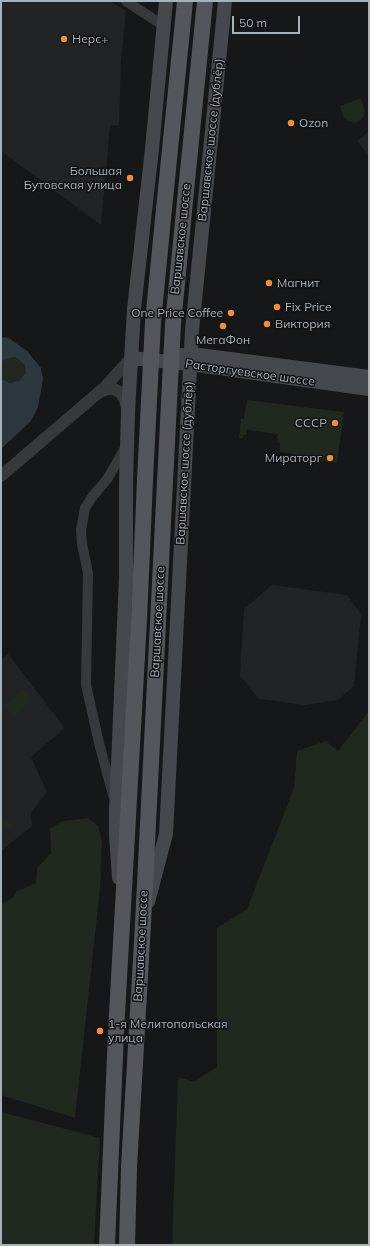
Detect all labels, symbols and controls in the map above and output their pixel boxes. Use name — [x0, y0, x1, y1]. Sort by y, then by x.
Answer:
scale bar — [234, 8, 302, 34]
text: 50 m — [239, 15, 267, 30]
place label: Нерс+ — [72, 32, 108, 46]
marker: Нерс+ — [59, 34, 69, 44]
street label: Варшавское шоссе (дублёр) — [195, 58, 227, 222]
place label: Ozon — [299, 116, 328, 130]
marker: Ozon — [286, 118, 296, 128]
place label: Большая Бутовская улица — [24, 164, 122, 192]
marker: Большая Бутовская улица — [125, 173, 135, 183]
street label: Варшавское шоссе — [168, 183, 194, 295]
place label: Магнит — [277, 276, 320, 290]
marker: Магнит — [264, 278, 274, 288]
place label: Fix Price — [285, 300, 331, 314]
marker: Fix Price — [272, 302, 282, 312]
place label: One Price Coffee — [131, 306, 223, 320]
marker: One Price Coffee — [226, 308, 236, 318]
place label: Виктория — [275, 317, 330, 331]
marker: Виктория — [262, 319, 272, 329]
marker: МегаФон — [218, 321, 228, 331]
place label: МегаФон — [196, 333, 250, 347]
street label: Расторгуевское шоссе — [184, 357, 316, 389]
street label: Варшавское шоссе (дублёр) — [174, 381, 196, 545]
place label: СССР — [295, 416, 327, 430]
marker: СССР — [330, 418, 340, 428]
place label: Мираторг — [265, 451, 322, 465]
marker: Мираторг — [325, 453, 335, 463]
street label: Варшавское шоссе — [148, 566, 168, 678]
street label: Варшавское шоссе — [131, 890, 151, 1002]
place label: 1-я Мелитопольская улица — [108, 1017, 228, 1045]
marker: 1-я Мелитопольская улица — [95, 1026, 105, 1036]

